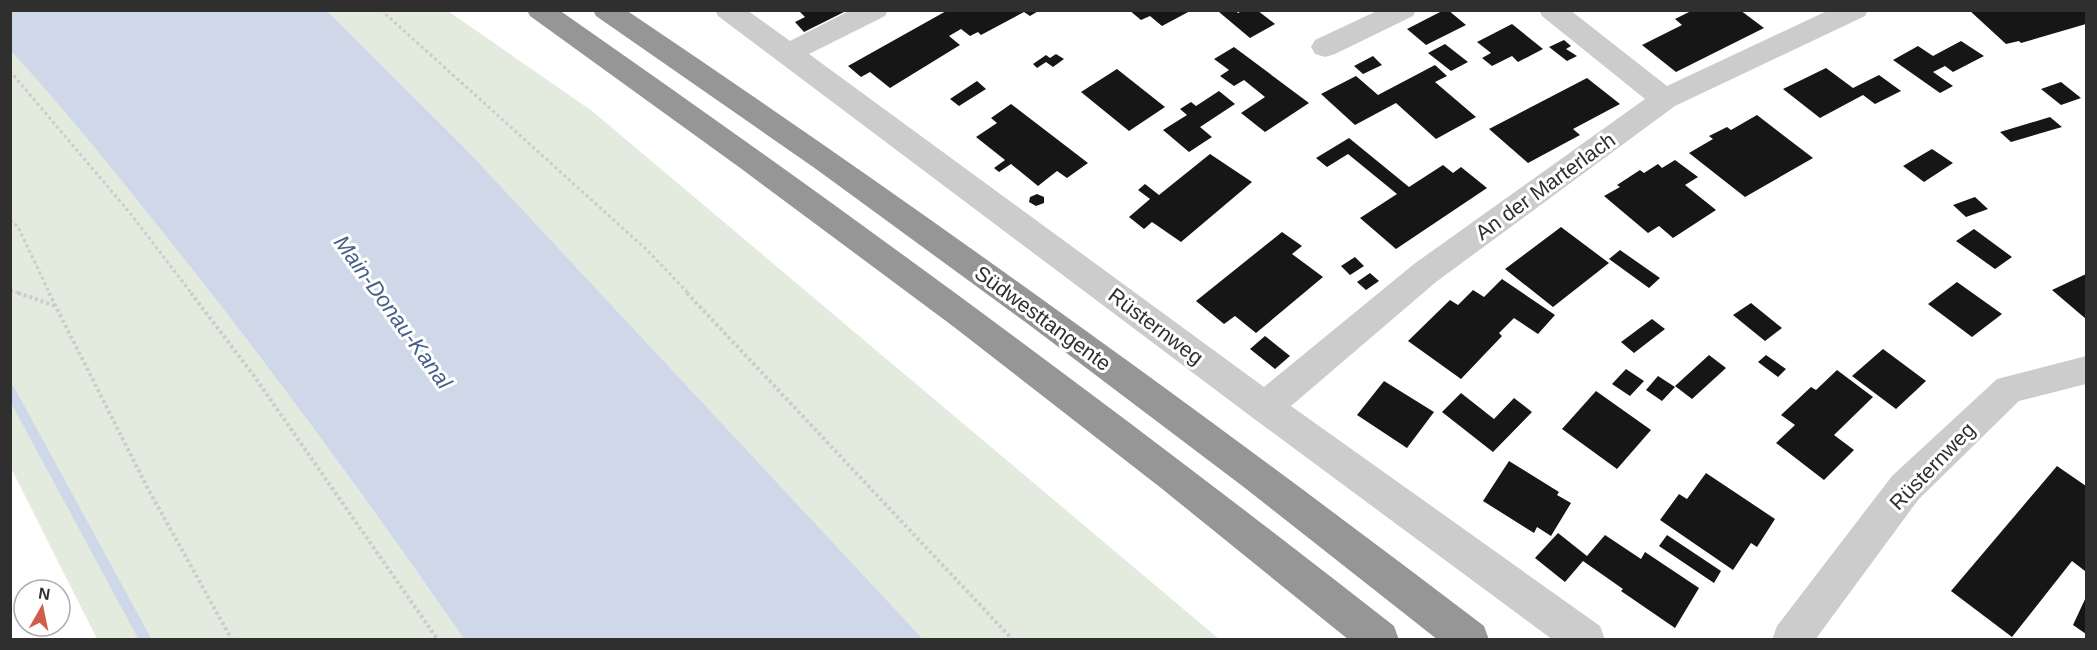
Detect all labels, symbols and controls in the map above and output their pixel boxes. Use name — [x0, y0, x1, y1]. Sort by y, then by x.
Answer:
street label: An der Marterlach — [1471, 128, 1619, 244]
water label: Main-Donau-Kanal — [329, 230, 458, 394]
street label: Südwesttangente — [971, 261, 1115, 375]
street label: Rüsternweg — [1104, 283, 1208, 369]
street label: Rüsternweg — [1885, 418, 1979, 514]
north arrow — [12, 578, 72, 638]
text: N — [37, 584, 51, 603]

